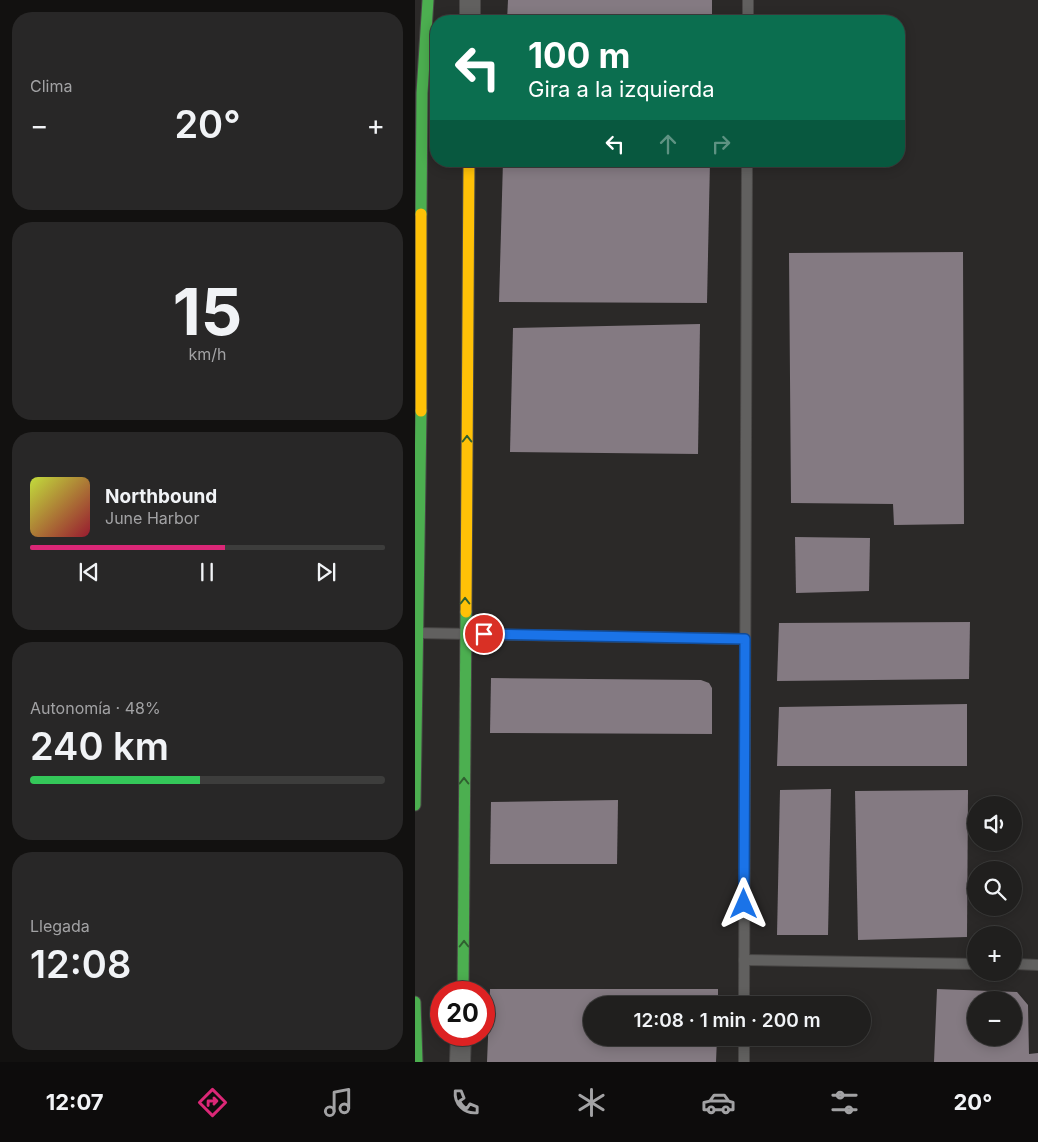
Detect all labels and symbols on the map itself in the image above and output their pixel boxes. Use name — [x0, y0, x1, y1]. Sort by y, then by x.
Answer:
one-way arrow — [462, 435, 472, 442]
one-way arrow — [460, 597, 470, 605]
pin — [463, 613, 505, 655]
one-way arrow — [459, 777, 469, 785]
position arrow — [717, 877, 769, 929]
one-way arrow — [459, 940, 469, 948]
speed limit sign: 20 — [430, 981, 495, 1046]

